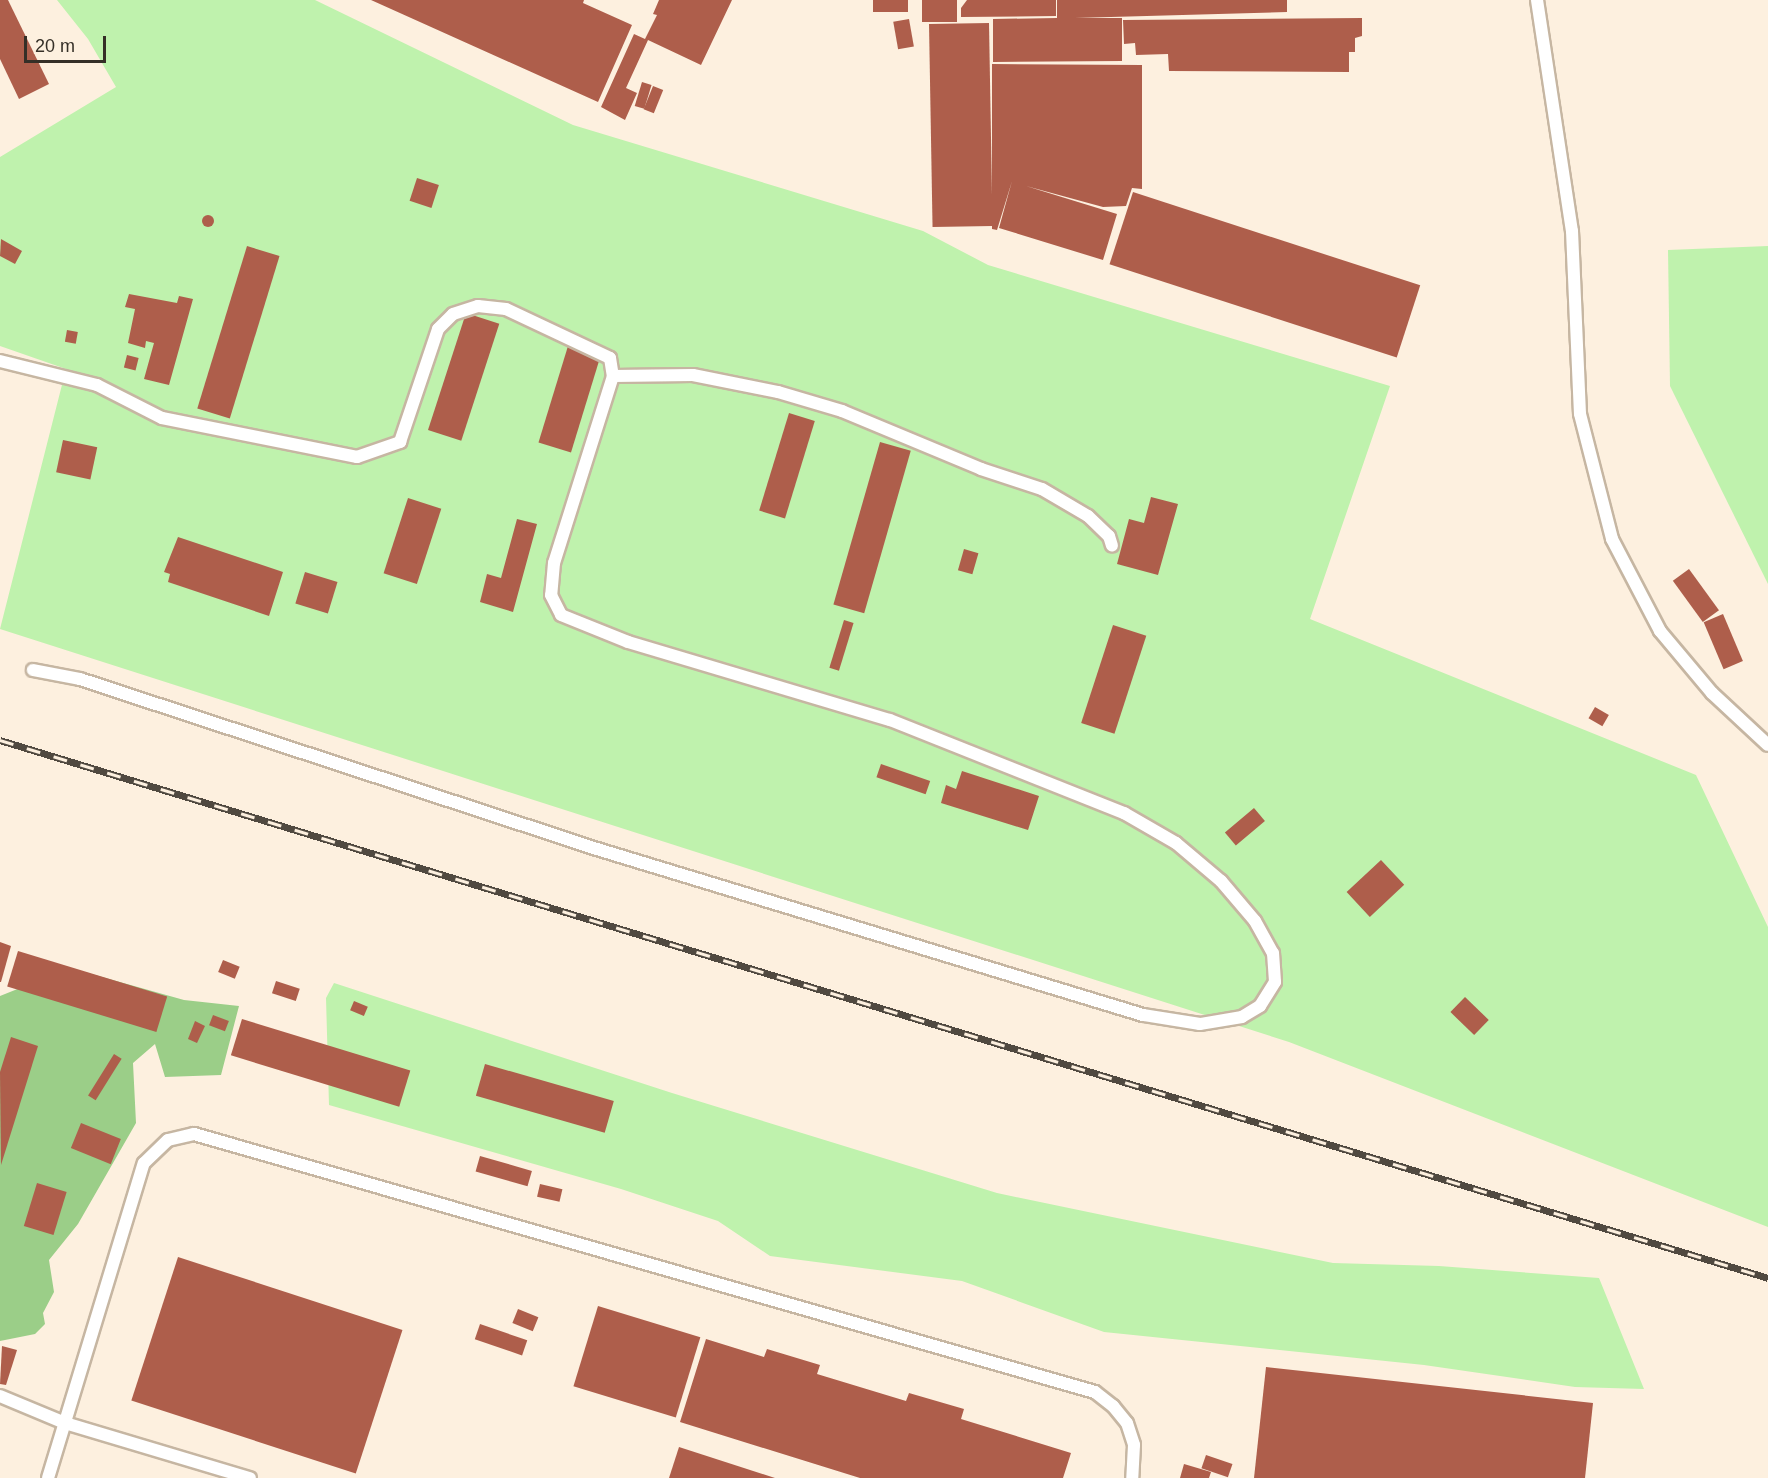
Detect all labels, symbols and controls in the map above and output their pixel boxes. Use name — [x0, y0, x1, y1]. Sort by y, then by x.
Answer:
scale bar — [27, 24, 110, 62]
text: 20 m — [35, 36, 75, 56]

